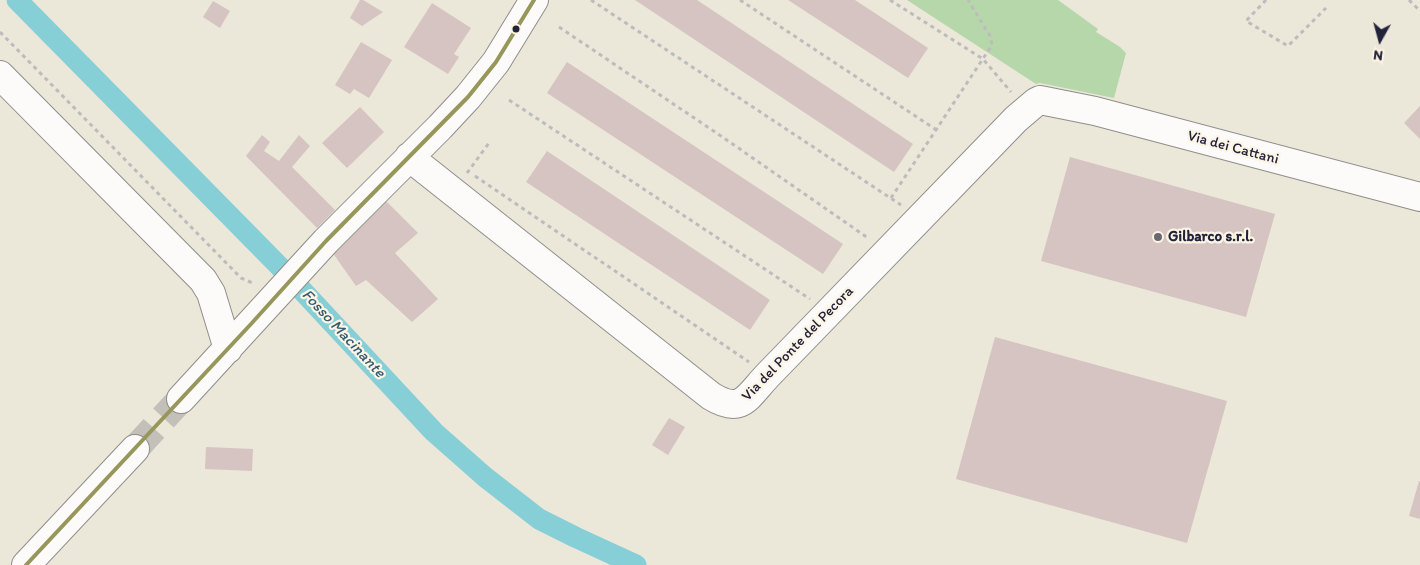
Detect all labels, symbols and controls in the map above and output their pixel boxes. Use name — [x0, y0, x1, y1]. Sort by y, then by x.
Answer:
north arrow — [1355, 15, 1405, 65]
unlabelled marker — [511, 24, 521, 34]
text: N — [1372, 46, 1384, 64]
street label: Via dei Cattani — [1185, 127, 1281, 169]
place label: Gilbarco s.r.l. — [1168, 228, 1253, 246]
marker: Gilbarco s.r.l. — [1152, 231, 1164, 243]
street label: Via del Ponte del Pecora — [738, 283, 858, 405]
water label: Fosso Macinante — [297, 286, 389, 382]

